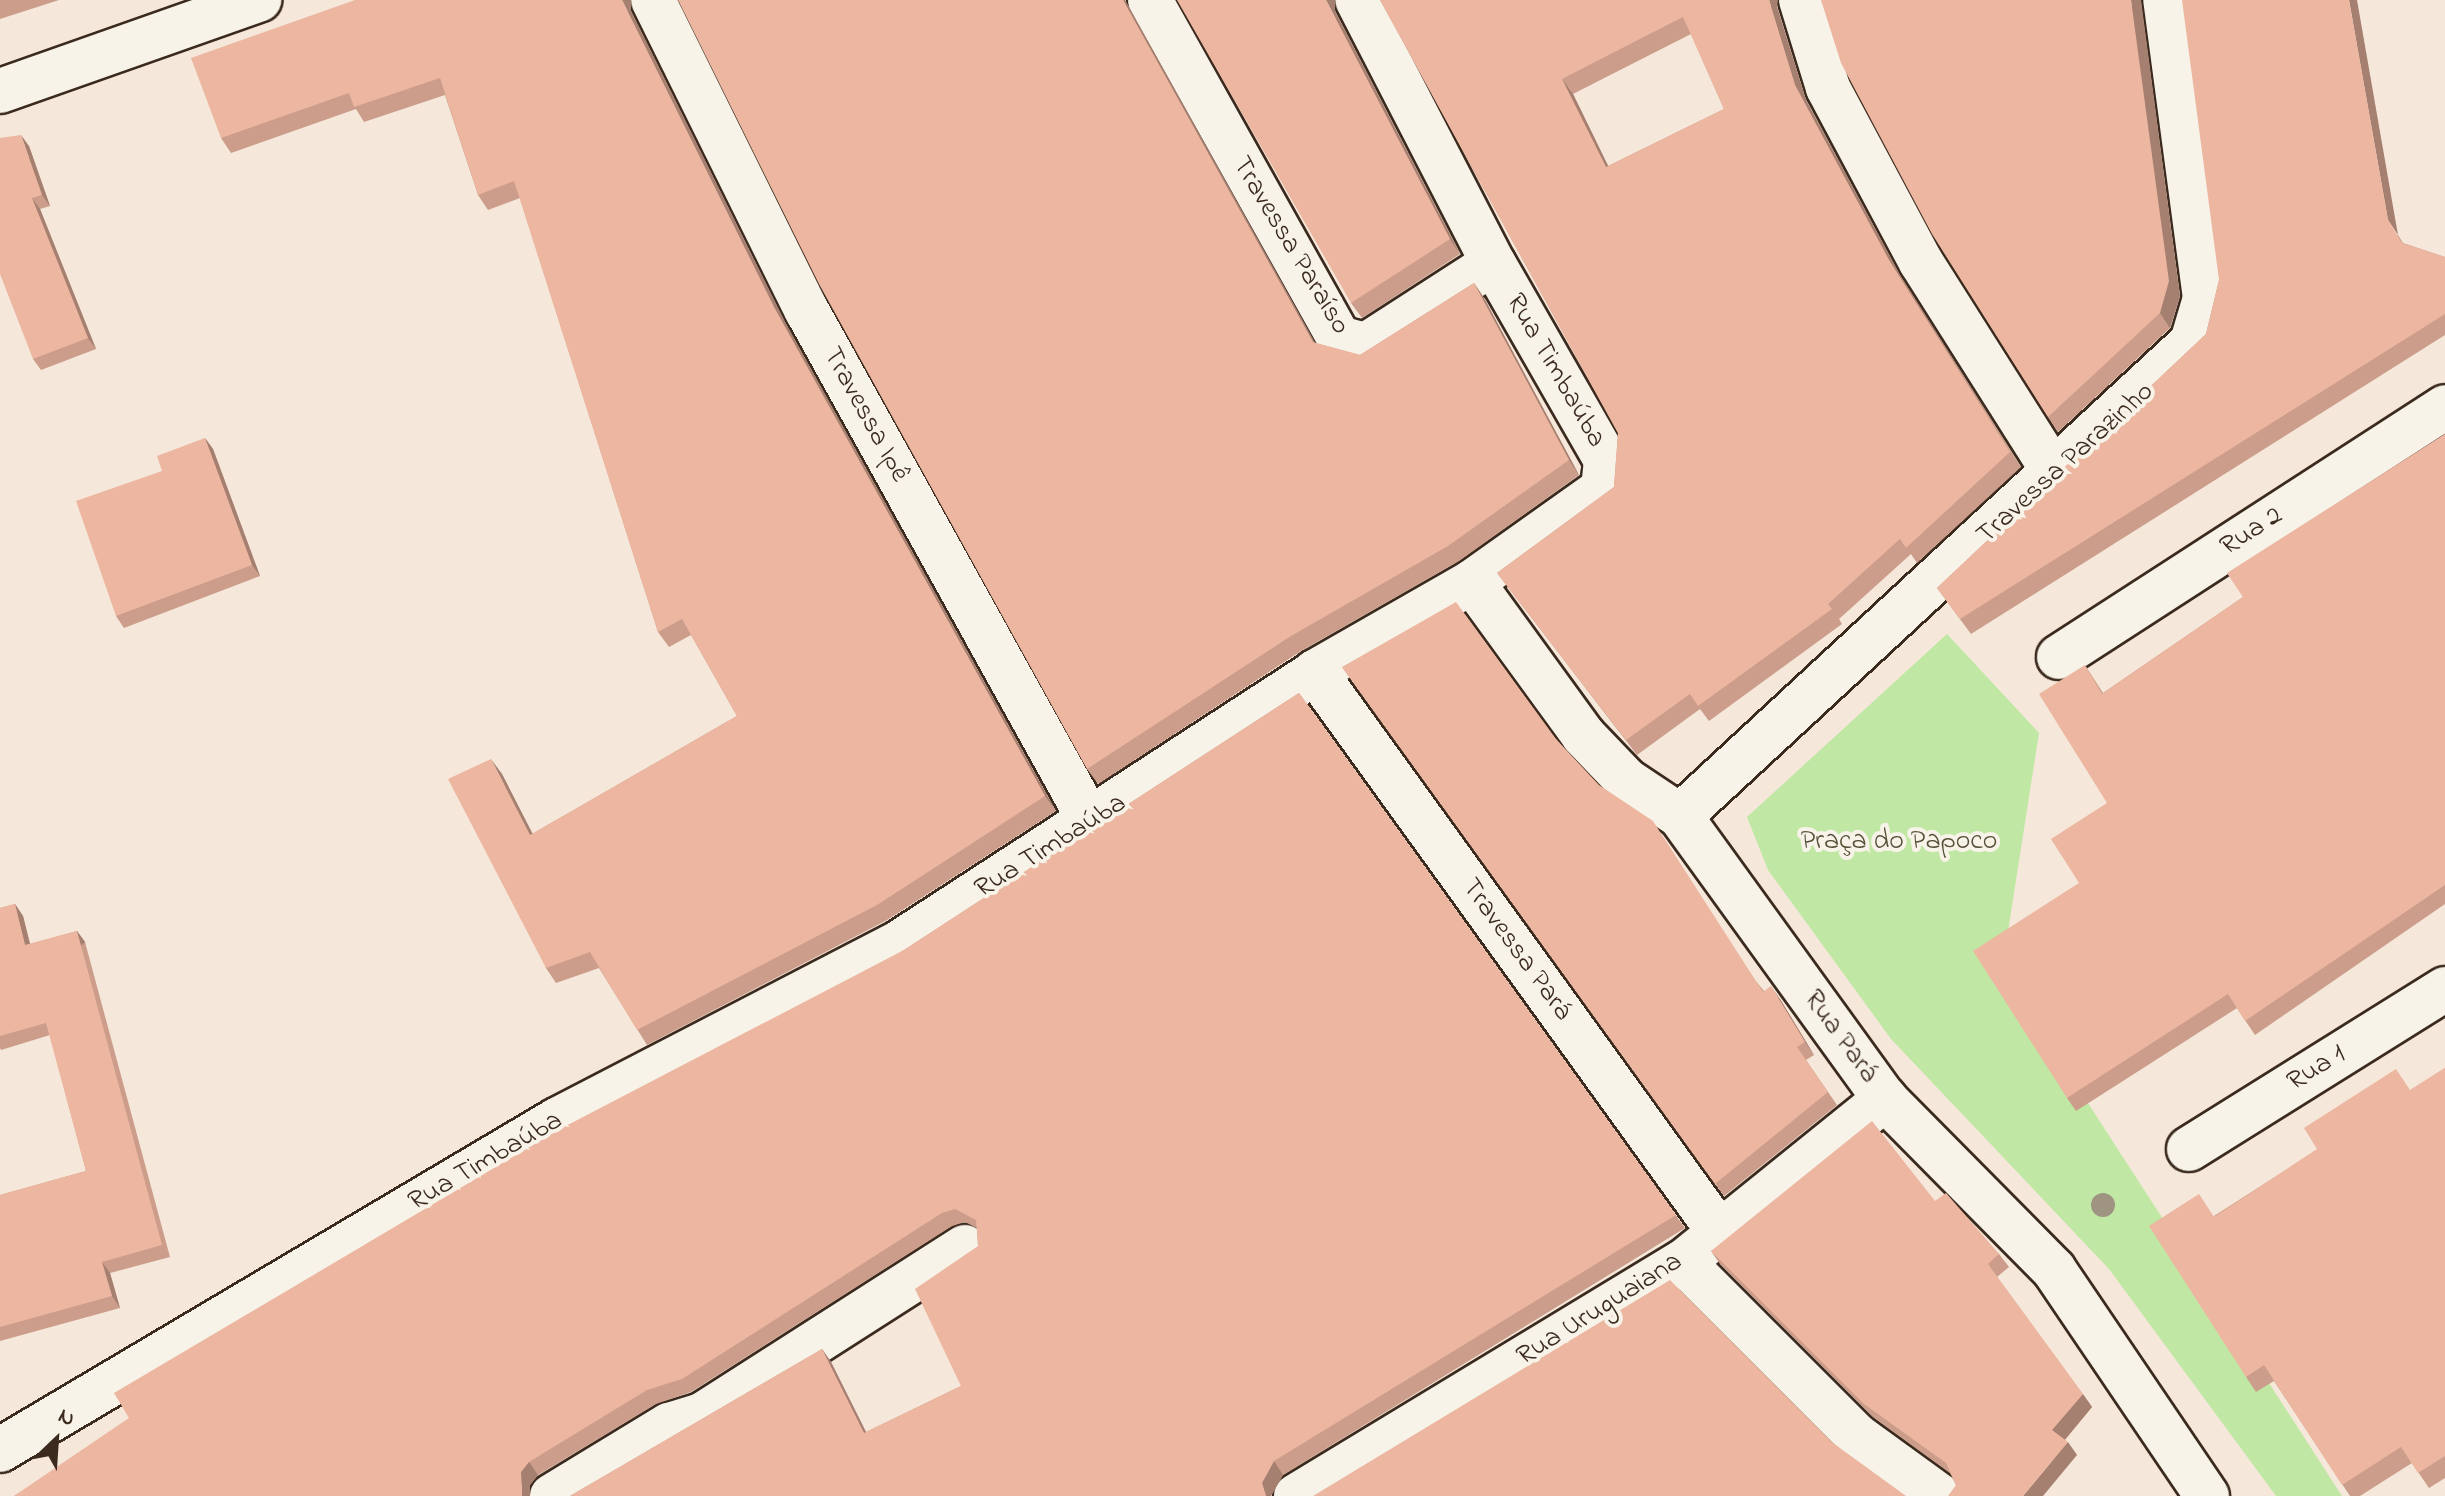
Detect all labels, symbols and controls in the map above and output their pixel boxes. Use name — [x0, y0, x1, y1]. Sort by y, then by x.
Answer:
street label: Travessa Paraíso — [1224, 151, 1356, 341]
street label: Rua Timbaúba — [1497, 288, 1613, 454]
street label: Travessa Ipê — [814, 342, 916, 488]
street label: Travessa Parazinho — [1971, 376, 2161, 552]
street label: Rua 2 — [2215, 500, 2289, 564]
street label: Rua Timbaúba — [969, 787, 1133, 907]
park label: Praça do Papoco — [1801, 825, 1997, 859]
street label: Travessa Pará — [1453, 873, 1579, 1027]
street label: Rua Pará — [1795, 984, 1885, 1090]
street label: Rua 1 — [2282, 1038, 2352, 1100]
street label: Rua Timbaúba — [403, 1104, 569, 1220]
street label: Rua Uruguaiana — [1511, 1246, 1689, 1374]
north arrow — [16, 1400, 96, 1480]
text: N — [53, 1401, 80, 1436]

